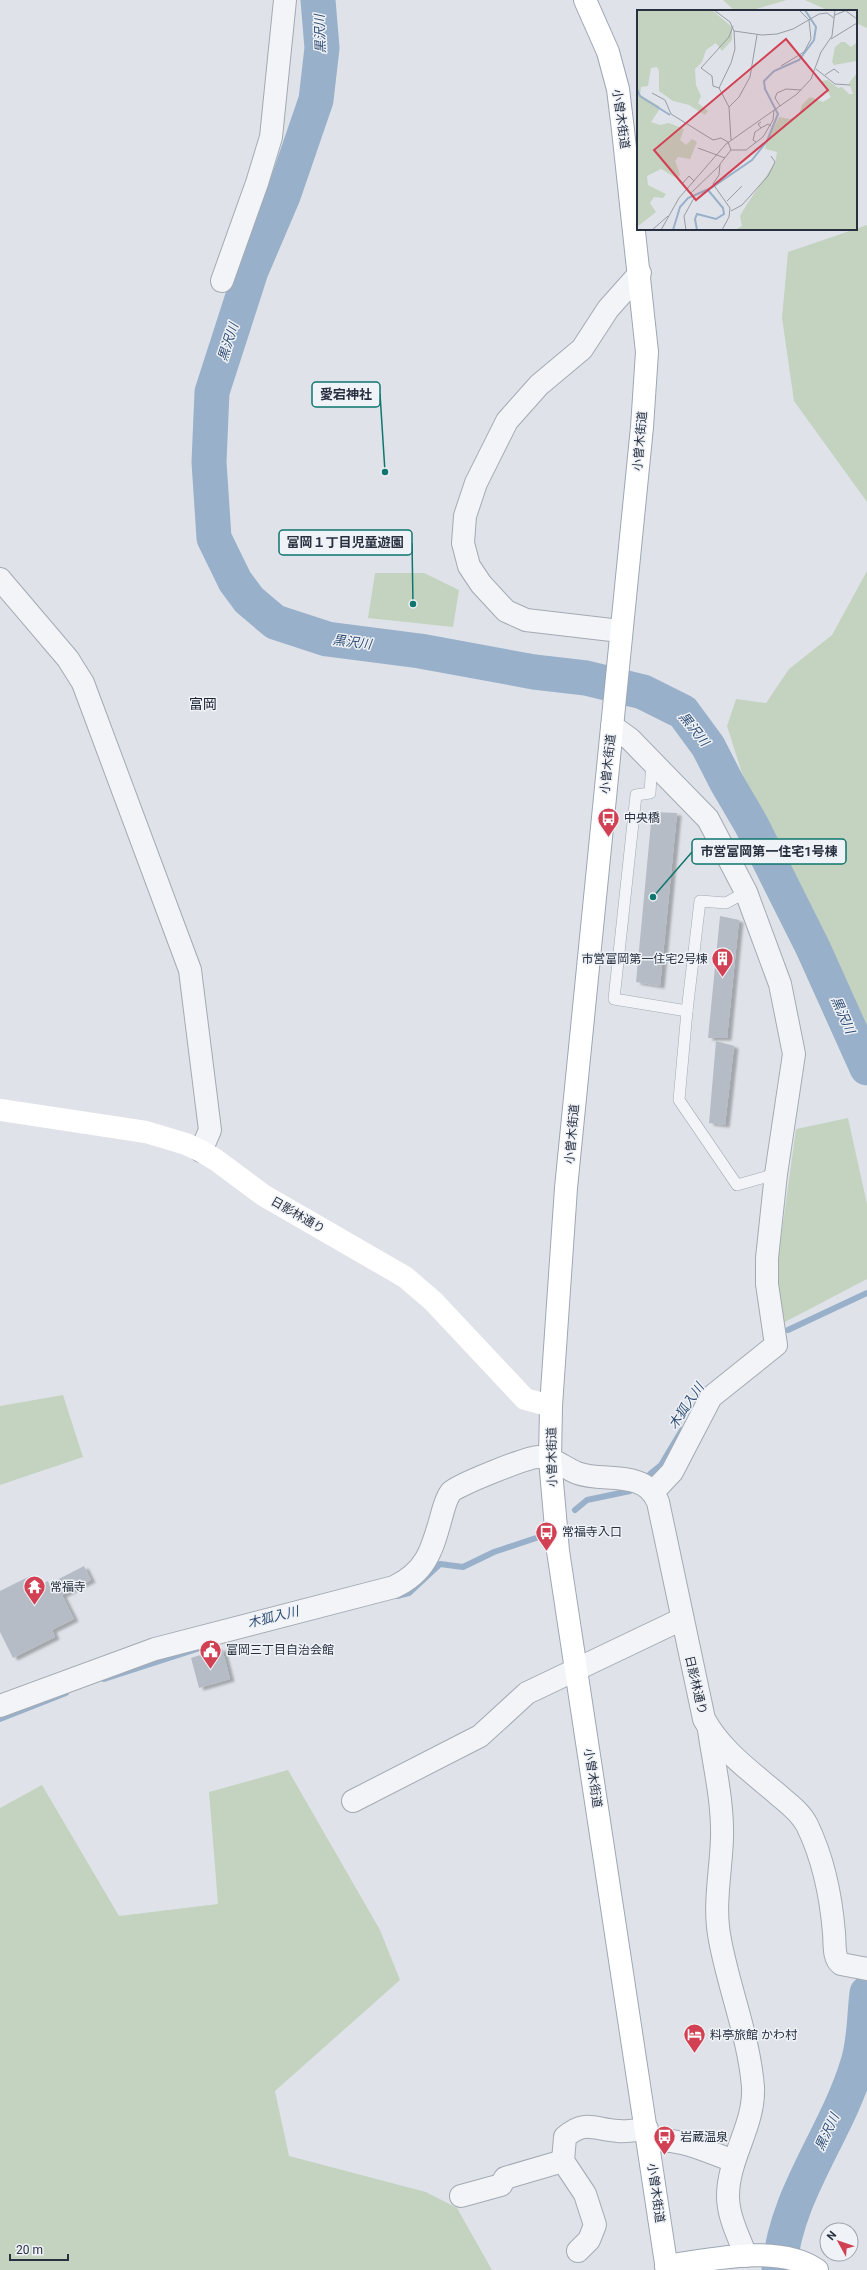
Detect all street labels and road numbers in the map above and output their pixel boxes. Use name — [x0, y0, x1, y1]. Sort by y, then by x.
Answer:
street label: 小曽木街道 — [610, 88, 632, 150]
street label: 小曽木街道 — [630, 410, 650, 472]
street label: 小曽木街道 — [598, 733, 618, 795]
street label: 小曽木街道 — [562, 1103, 582, 1165]
street label: 日影林通り — [269, 1194, 327, 1236]
street label: 小曽木街道 — [544, 1427, 560, 1487]
street label: 日影林通り — [682, 1654, 710, 1716]
street label: 小曽木街道 — [581, 1747, 605, 1809]
street label: 小曽木街道 — [645, 2162, 667, 2224]

